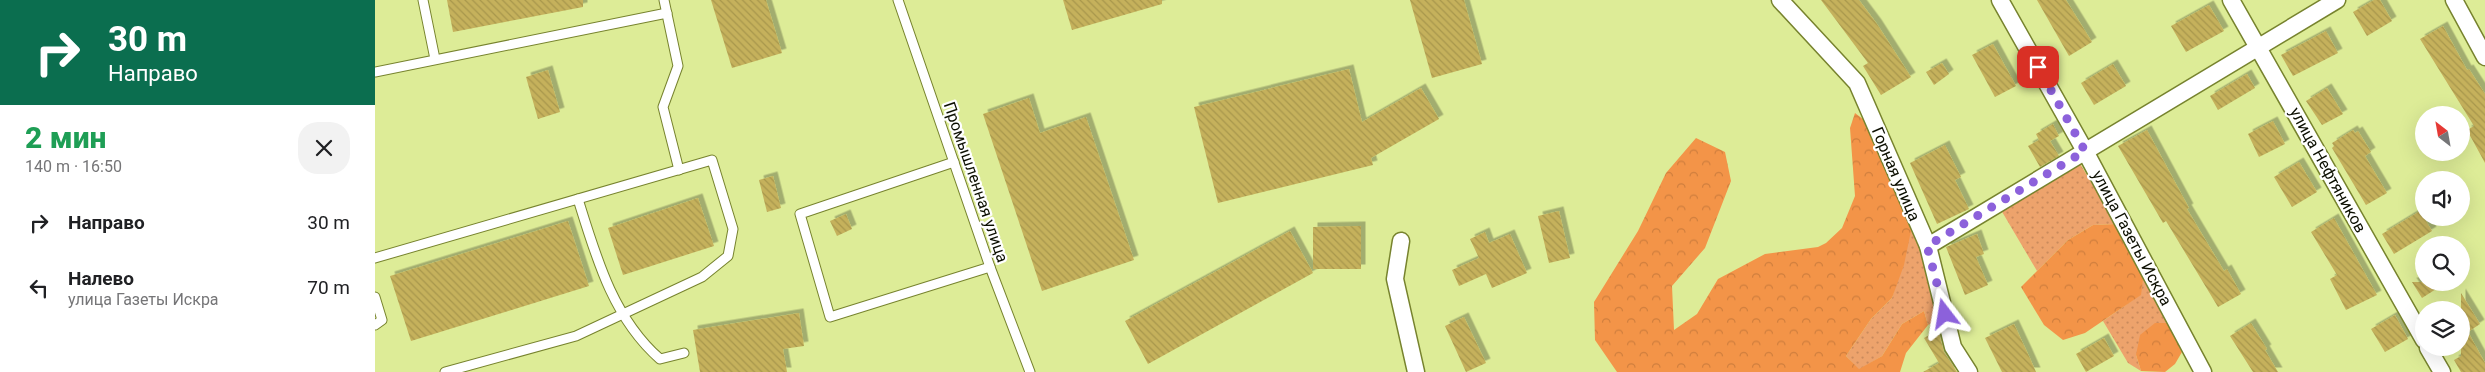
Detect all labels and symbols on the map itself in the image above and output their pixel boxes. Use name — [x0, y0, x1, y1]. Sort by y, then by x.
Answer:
pin — [2017, 46, 2059, 88]
street label: Промышленная улица — [940, 99, 1012, 265]
street label: улица Нефтяников — [2286, 104, 2370, 236]
north arrow — [2415, 106, 2470, 161]
street label: Горная улица — [1868, 124, 1924, 224]
street label: улица Газеты Искра — [2088, 167, 2176, 309]
position arrow — [1918, 287, 1970, 339]

